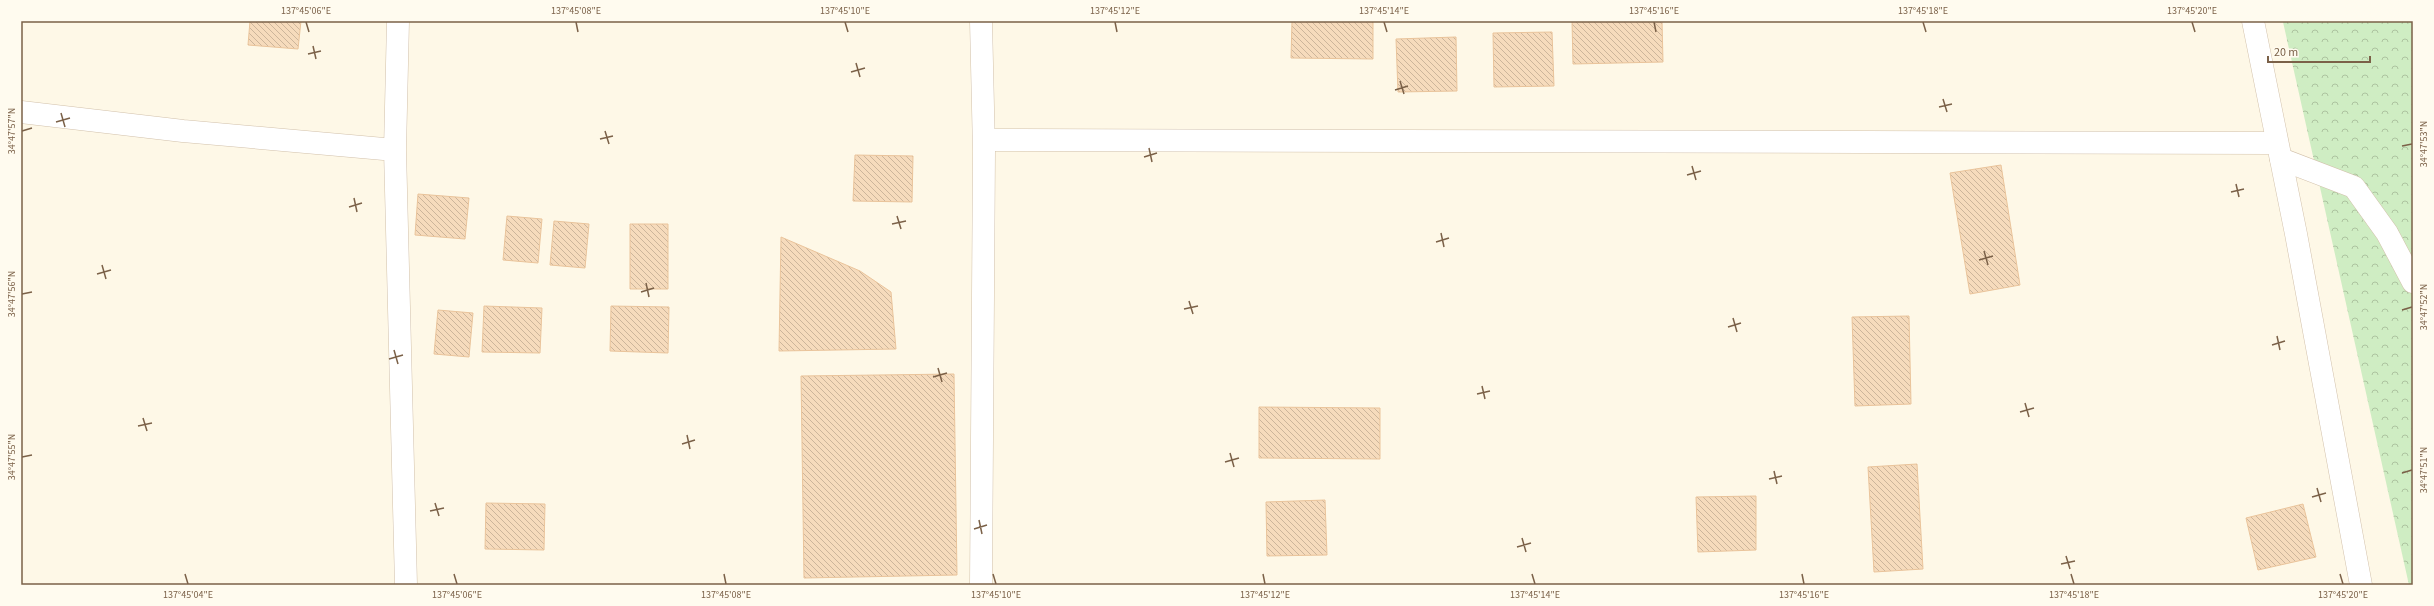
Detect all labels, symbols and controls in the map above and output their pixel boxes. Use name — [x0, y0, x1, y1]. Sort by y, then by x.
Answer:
text: 137°45'06"E — [281, 4, 331, 18]
text: 137°45'08"E — [551, 4, 601, 18]
text: 137°45'10"E — [820, 4, 870, 18]
text: 137°45'12"E — [1090, 4, 1140, 18]
text: 137°45'14"E — [1359, 4, 1409, 18]
text: 137°45'16"E — [1629, 4, 1679, 18]
text: 137°45'18"E — [1898, 4, 1948, 18]
text: 137°45'20"E — [2167, 4, 2217, 18]
scale bar — [2268, 38, 2370, 64]
text: 20 m — [2274, 44, 2298, 61]
text: 34°47'57"N — [5, 108, 19, 154]
text: 34°47'53"N — [2417, 121, 2431, 167]
text: 34°47'56"N — [5, 271, 19, 317]
text: 34°47'52"N — [2417, 284, 2431, 330]
text: 34°47'55"N — [5, 434, 19, 480]
text: 34°47'51"N — [2417, 447, 2431, 493]
text: 137°45'04"E — [163, 588, 213, 602]
text: 137°45'06"E — [432, 588, 482, 602]
text: 137°45'08"E — [701, 588, 751, 602]
text: 137°45'10"E — [971, 588, 1021, 602]
text: 137°45'12"E — [1240, 588, 1290, 602]
text: 137°45'14"E — [1510, 588, 1560, 602]
text: 137°45'16"E — [1779, 588, 1829, 602]
text: 137°45'18"E — [2049, 588, 2099, 602]
text: 137°45'20"E — [2318, 588, 2368, 602]

